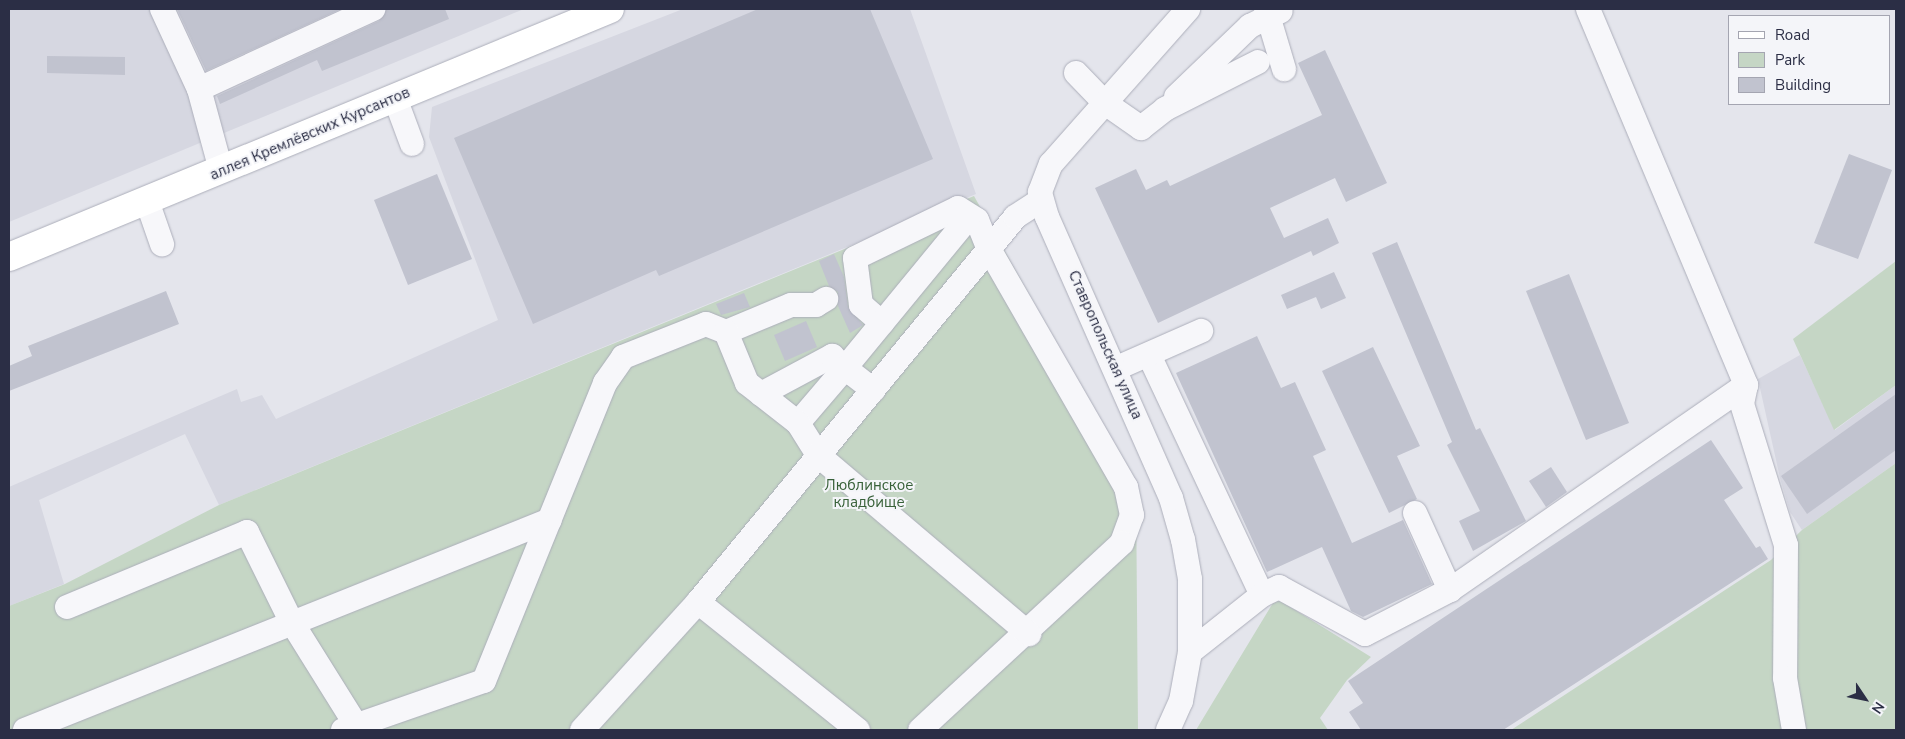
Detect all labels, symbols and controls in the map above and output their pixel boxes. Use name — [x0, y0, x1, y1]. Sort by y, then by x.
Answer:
legend — [1728, 15, 1890, 105]
text: Road — [1775, 25, 1810, 45]
text: Park — [1775, 50, 1805, 70]
text: Building — [1775, 75, 1831, 95]
street label: аллея Кремлёвских Курсантов — [207, 84, 413, 184]
street label: Ставропольская улица — [1064, 268, 1146, 422]
park label: Люблинское кладбище — [825, 476, 913, 511]
north arrow — [1840, 674, 1890, 724]
text: N — [1867, 698, 1889, 717]

